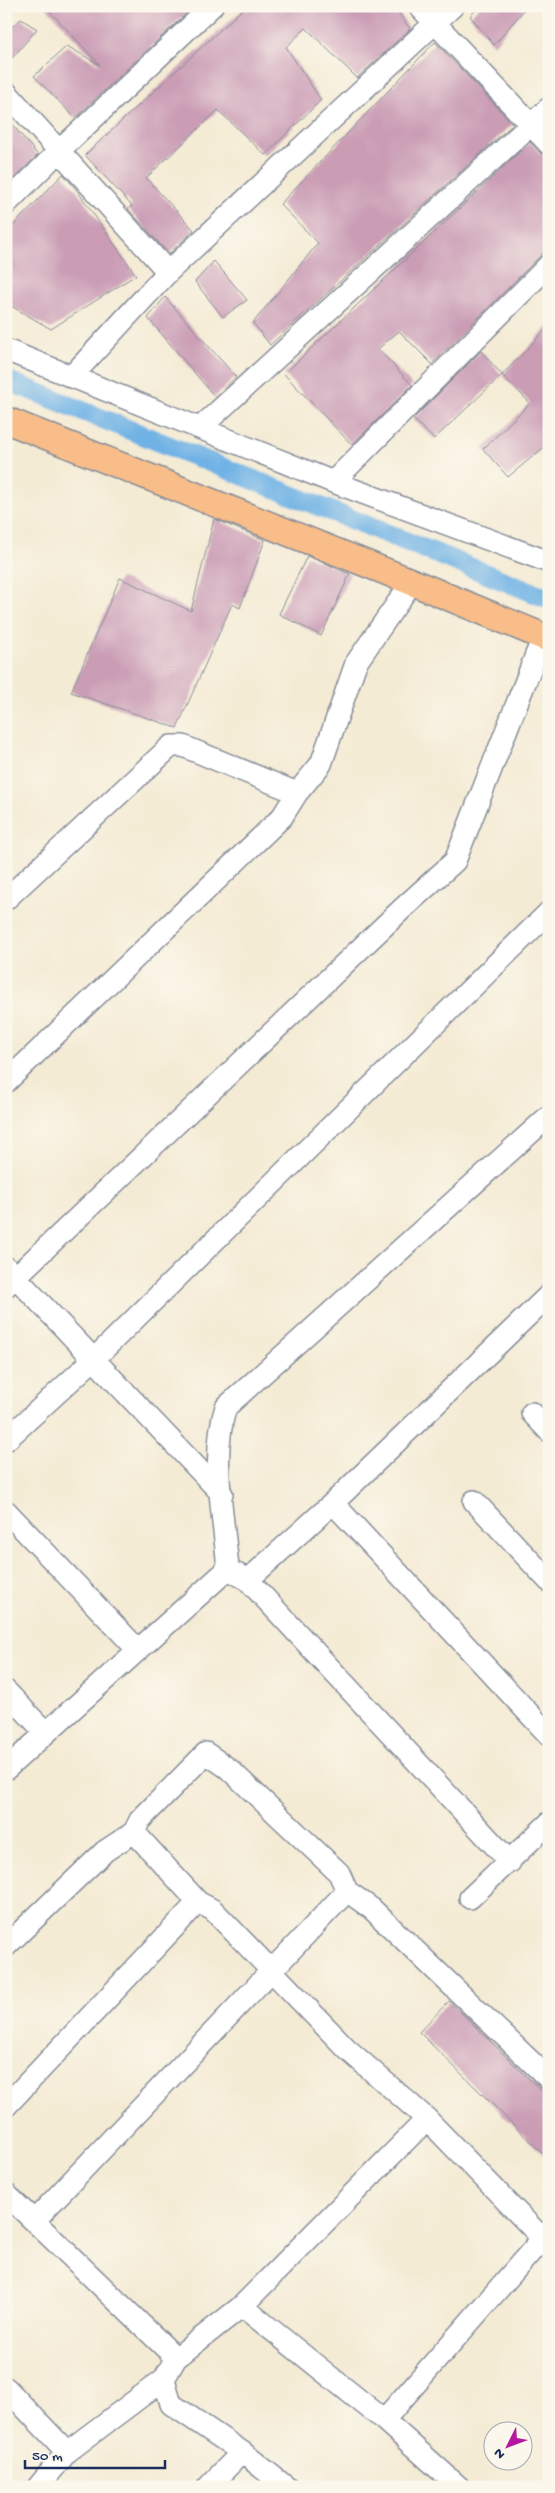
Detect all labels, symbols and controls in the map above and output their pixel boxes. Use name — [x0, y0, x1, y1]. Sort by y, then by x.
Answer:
north arrow — [482, 2420, 532, 2470]
scale bar — [25, 2438, 165, 2470]
text: N — [491, 2444, 510, 2462]
text: 50 m — [32, 2448, 63, 2466]

